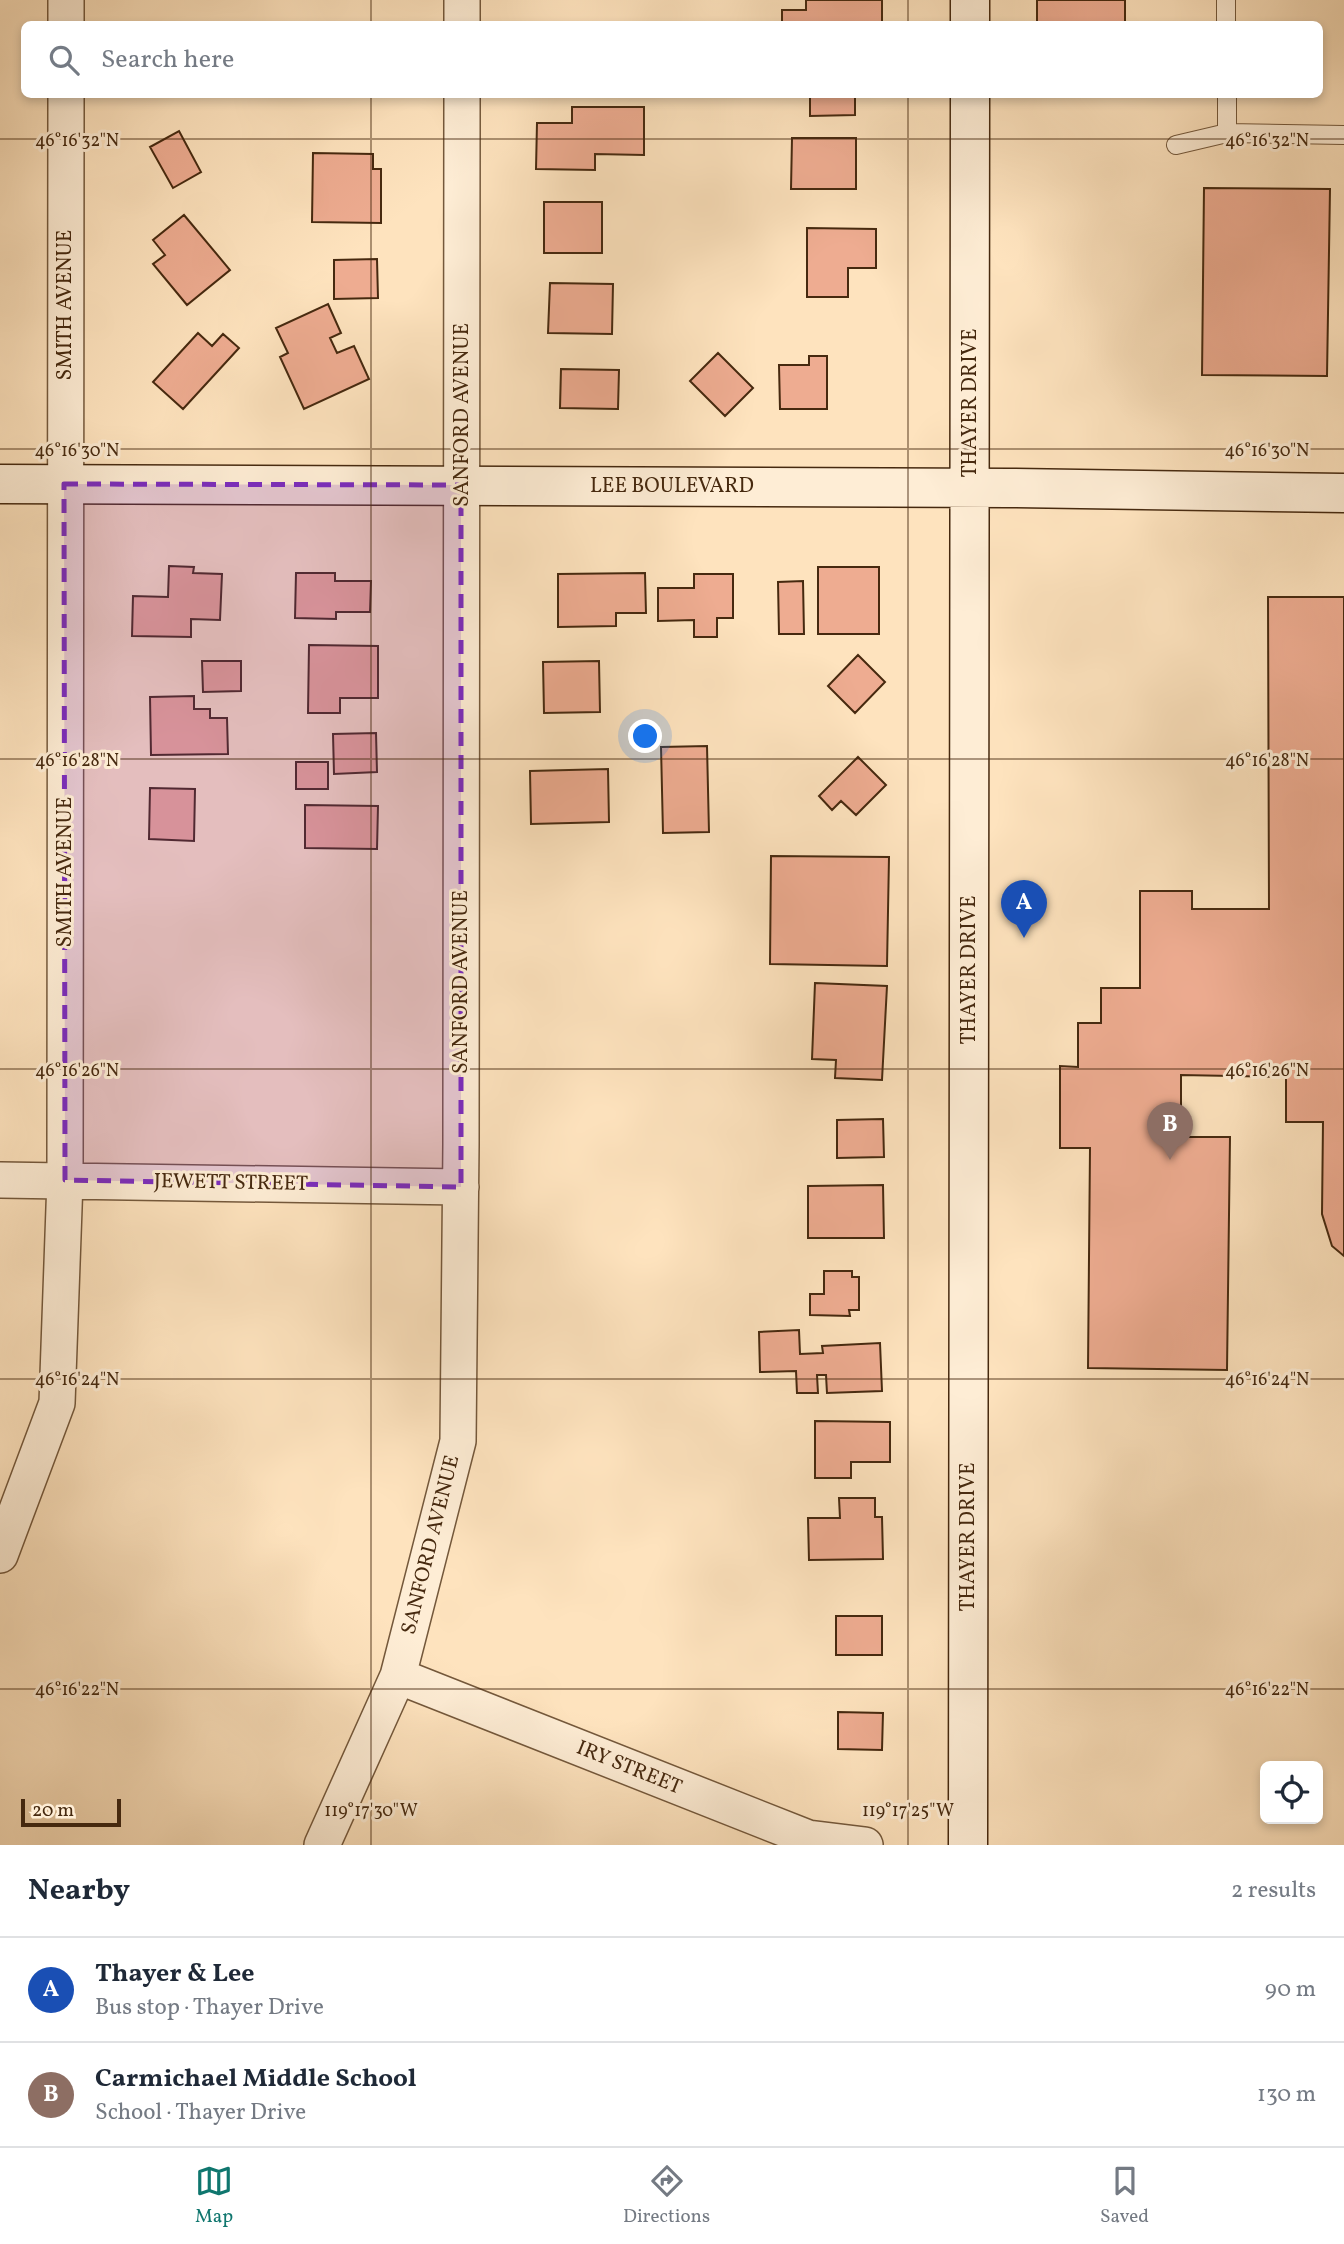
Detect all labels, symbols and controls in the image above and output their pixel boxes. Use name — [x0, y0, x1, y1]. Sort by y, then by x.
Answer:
search box — [21, 21, 1323, 98]
icon: search — [45, 41, 83, 79]
text: Search here — [101, 42, 234, 78]
text: 46°16'32"N — [35, 129, 119, 154]
text: 46°16'32"N — [1225, 129, 1309, 154]
street label: SMITH AVENUE — [51, 230, 80, 380]
street label: SANFORD AVENUE — [448, 323, 477, 507]
street label: THAYER DRIVE — [956, 328, 985, 478]
text: 46°16'30"N — [35, 439, 119, 464]
text: 46°16'30"N — [1225, 439, 1309, 464]
street label: LEE BOULEVARD — [590, 472, 754, 501]
your location — [628, 719, 662, 753]
text: 46°16'28"N — [35, 749, 119, 774]
text: 46°16'28"N — [1225, 749, 1309, 774]
street label: SMITH AVENUE — [51, 797, 80, 947]
pin: A — [1001, 880, 1047, 938]
street label: SANFORD AVENUE — [447, 890, 476, 1074]
street label: THAYER DRIVE — [955, 895, 984, 1045]
text: 46°16'26"N — [35, 1059, 119, 1084]
text: 46°16'26"N — [1225, 1059, 1309, 1084]
pin: B — [1147, 1102, 1193, 1160]
street label: JEWETT STREET — [154, 1167, 308, 1199]
text: 46°16'24"N — [35, 1368, 119, 1393]
text: 46°16'24"N — [1225, 1368, 1309, 1393]
street label: SANFORD AVENUE — [395, 1452, 467, 1638]
street label: THAYER DRIVE — [954, 1462, 983, 1612]
text: 46°16'22"N — [35, 1678, 119, 1703]
text: 46°16'22"N — [1225, 1678, 1309, 1703]
street label: IRY STREET — [572, 1734, 686, 1802]
map controls — [1260, 1761, 1323, 1824]
button: locate — [1260, 1761, 1323, 1824]
scale bar — [21, 1796, 121, 1828]
text: 20 m — [32, 1798, 74, 1824]
text: 119°17'30"W — [324, 1799, 418, 1824]
text: 119°17'25"W — [862, 1799, 954, 1824]
text: Nearby — [28, 1870, 130, 1912]
text: 2 results — [1231, 1875, 1316, 1907]
text: Thayer & Lee — [95, 1956, 254, 1992]
text: A — [43, 1974, 59, 2006]
text: 90 m — [1265, 1974, 1316, 2006]
text: Bus stop · Thayer Drive — [95, 1992, 324, 2024]
text: Carmichael Middle School — [95, 2061, 417, 2097]
text: B — [43, 2079, 59, 2111]
text: 130 m — [1257, 2079, 1316, 2111]
text: School · Thayer Drive — [95, 2097, 306, 2129]
tab: Map — [195, 2162, 233, 2230]
tab: Directions — [623, 2162, 710, 2230]
tab: Saved — [1100, 2162, 1149, 2230]

